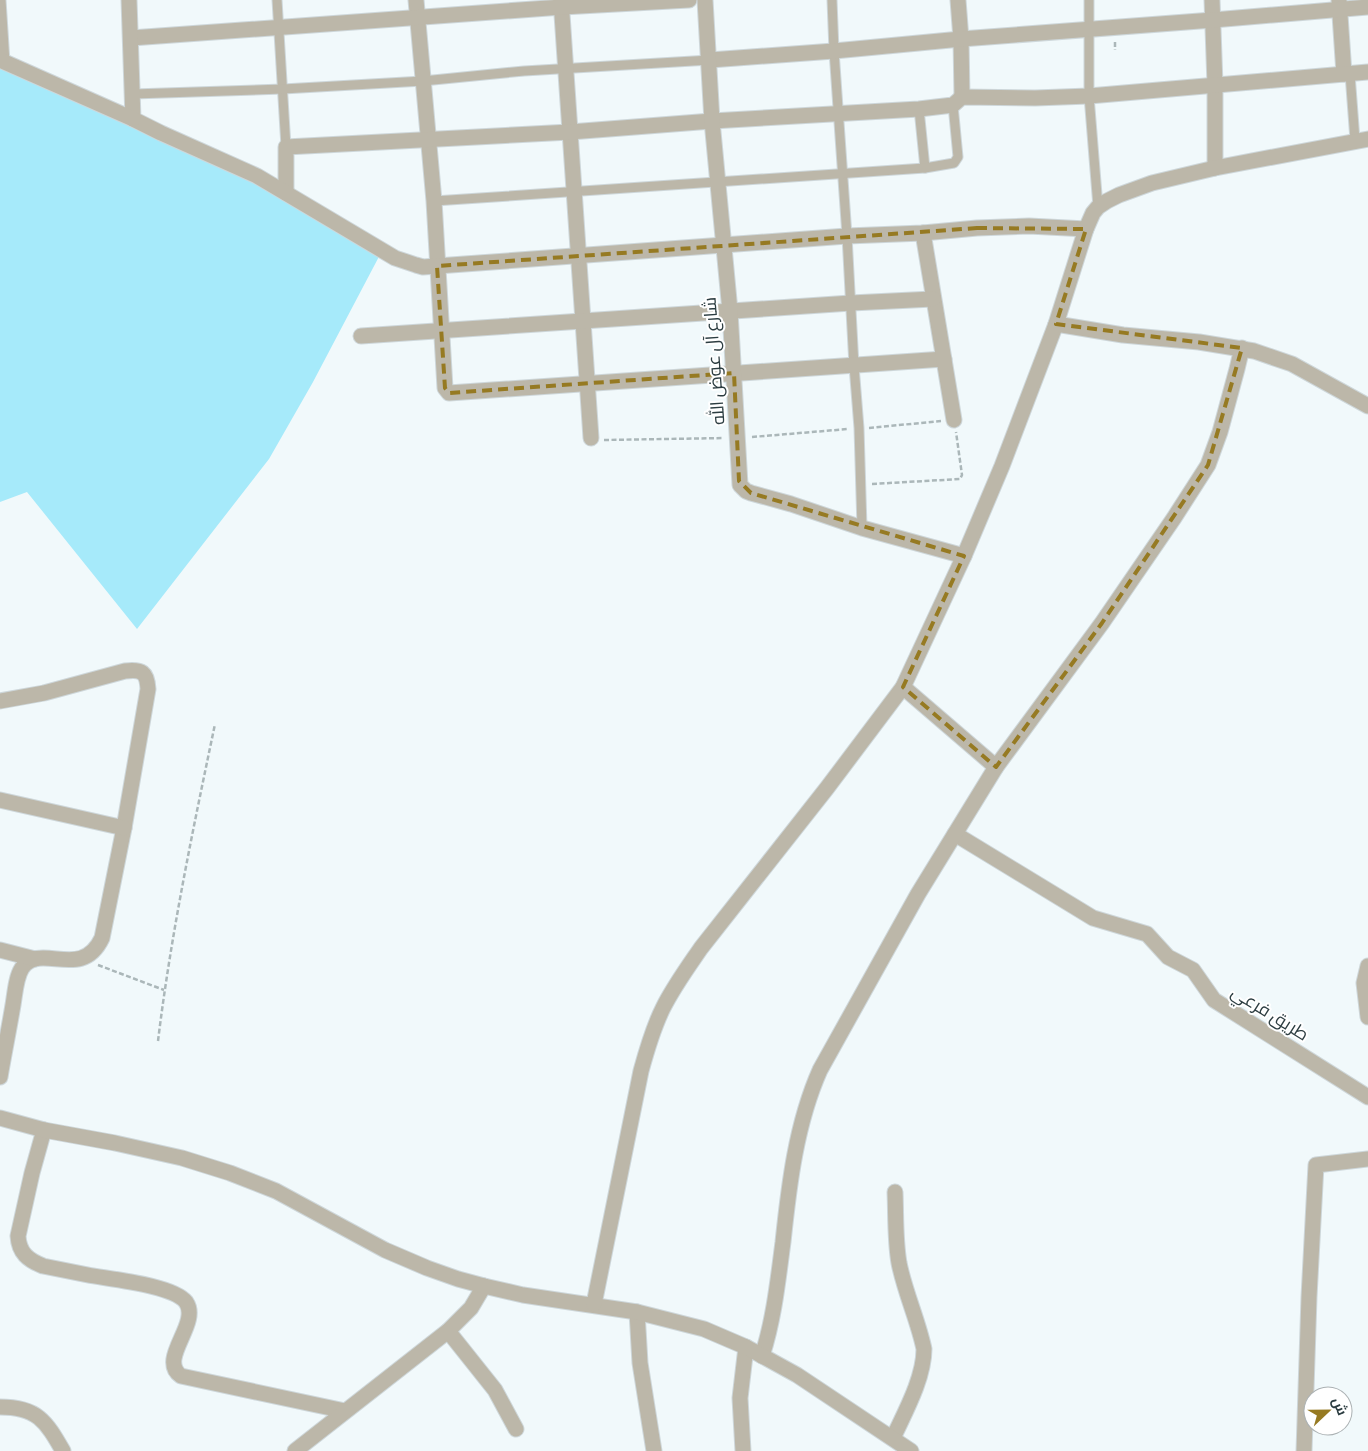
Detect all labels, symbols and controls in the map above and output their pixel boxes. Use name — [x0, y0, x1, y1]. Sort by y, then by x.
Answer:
street label: شارع آل عوض الله — [698, 296, 730, 426]
street label: طريق فرعي — [1226, 981, 1312, 1048]
north arrow — [1303, 1386, 1353, 1436]
text: ش — [1328, 1395, 1351, 1418]

